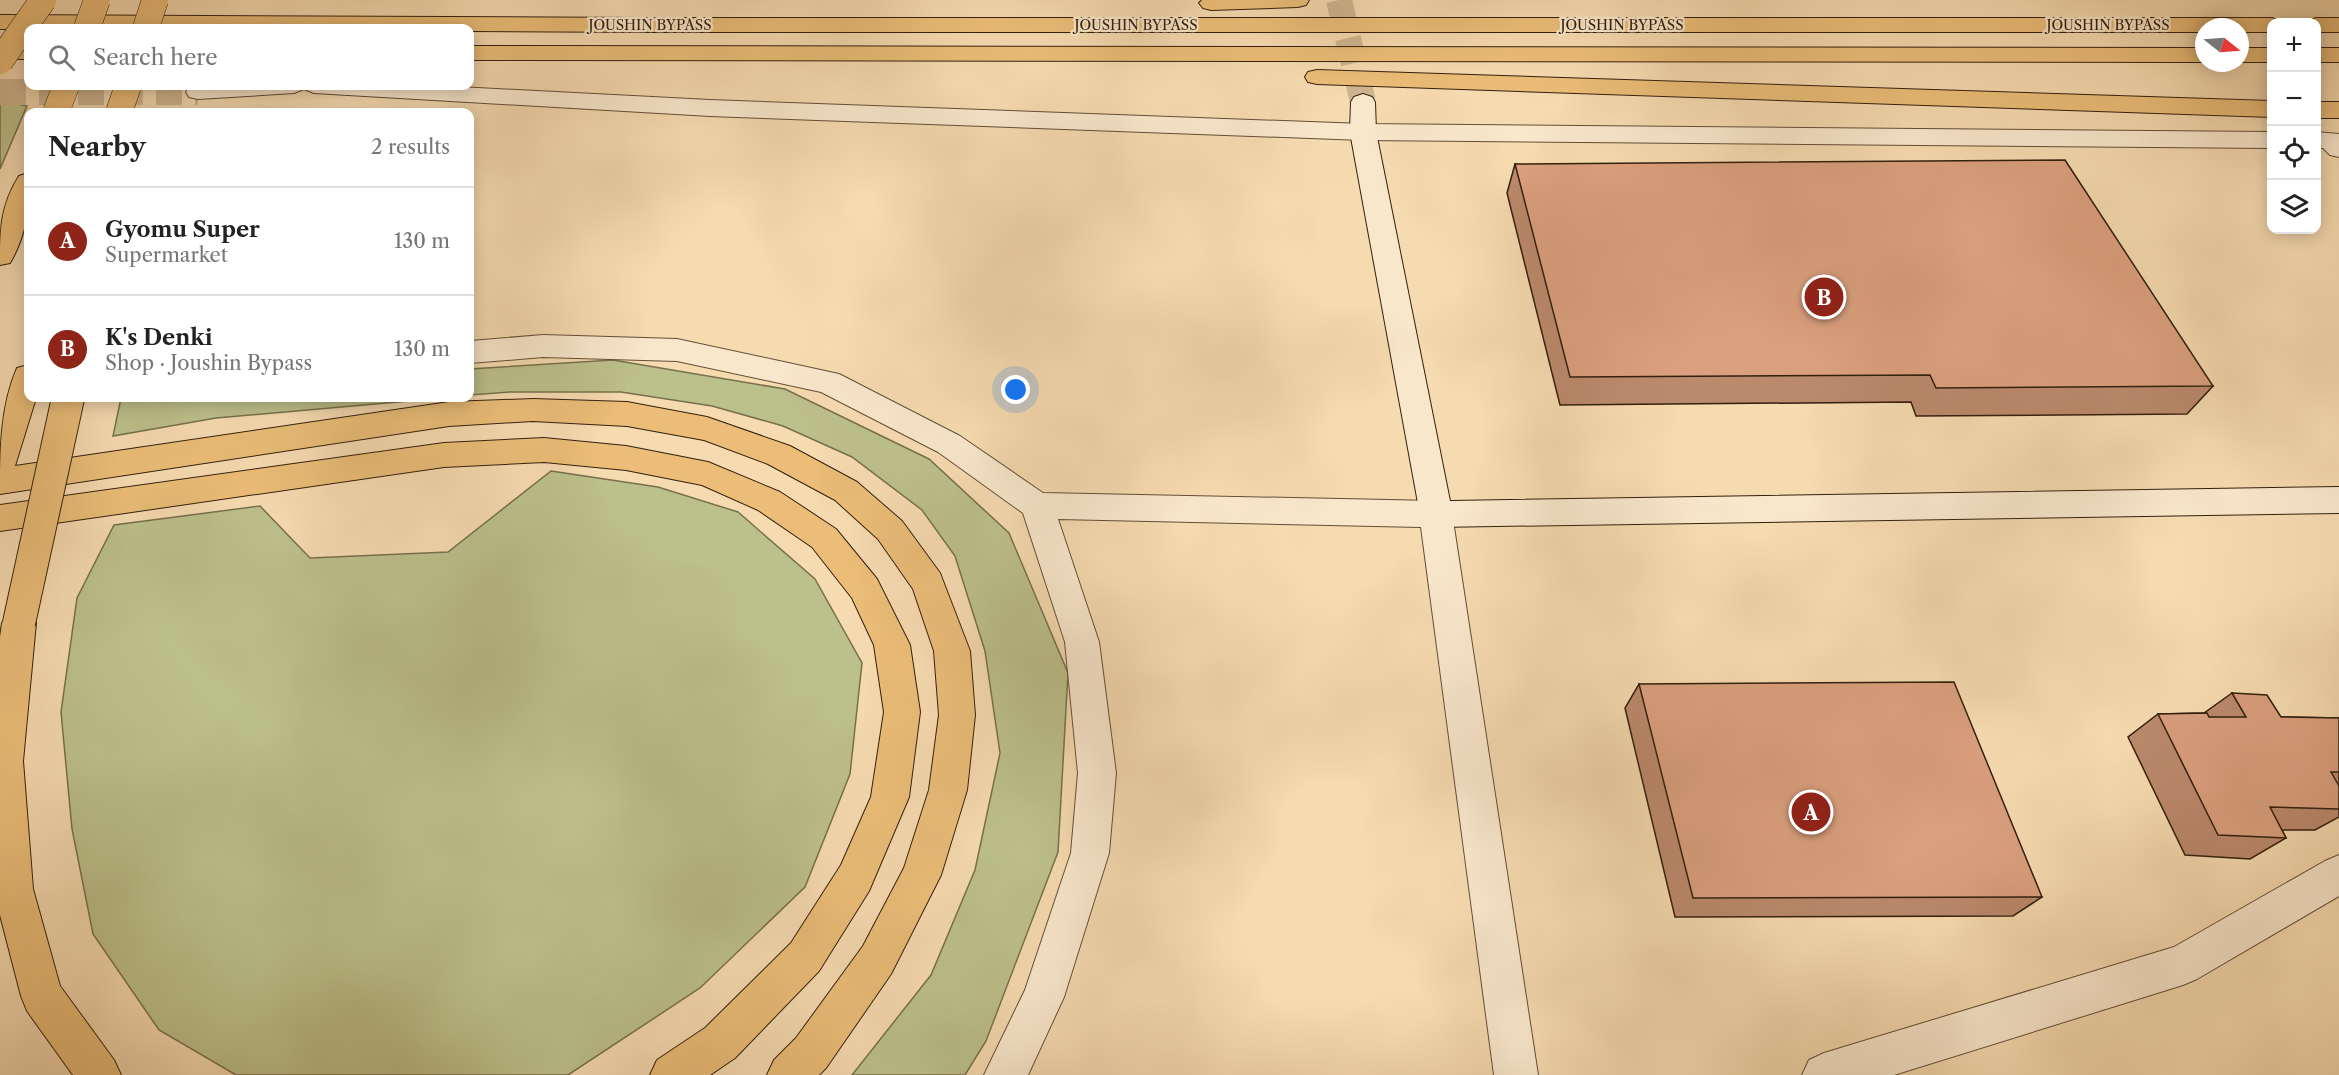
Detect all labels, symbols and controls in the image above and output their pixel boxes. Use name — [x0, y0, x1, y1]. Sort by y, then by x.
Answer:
street label: JOUSHIN BYPASS — [586, 16, 712, 34]
street label: JOUSHIN BYPASS — [1072, 16, 1198, 34]
street label: JOUSHIN BYPASS — [1558, 16, 1684, 34]
street label: JOUSHIN BYPASS — [2044, 16, 2170, 34]
north arrow — [2195, 18, 2249, 72]
map controls — [2267, 18, 2321, 234]
button: + — [2267, 18, 2321, 72]
search box — [24, 24, 474, 90]
icon: search — [45, 41, 78, 74]
text: Search here — [93, 44, 218, 71]
button: − — [2267, 72, 2321, 126]
button: locate — [2267, 126, 2321, 180]
text: Nearby — [48, 131, 146, 163]
text: 2 results — [371, 135, 450, 159]
button: layers — [2267, 180, 2321, 234]
text: Gyomu Super — [105, 216, 260, 243]
text: A — [60, 229, 75, 253]
text: 130 m — [394, 229, 450, 253]
text: Supermarket — [105, 243, 228, 267]
pin: B — [1804, 274, 1844, 320]
text: K's Denki — [105, 324, 213, 351]
text: B — [60, 337, 75, 361]
text: 130 m — [394, 337, 450, 361]
text: Shop · Joushin Bypass — [105, 351, 312, 375]
your location — [1001, 375, 1030, 404]
pin: A — [1792, 790, 1830, 834]

